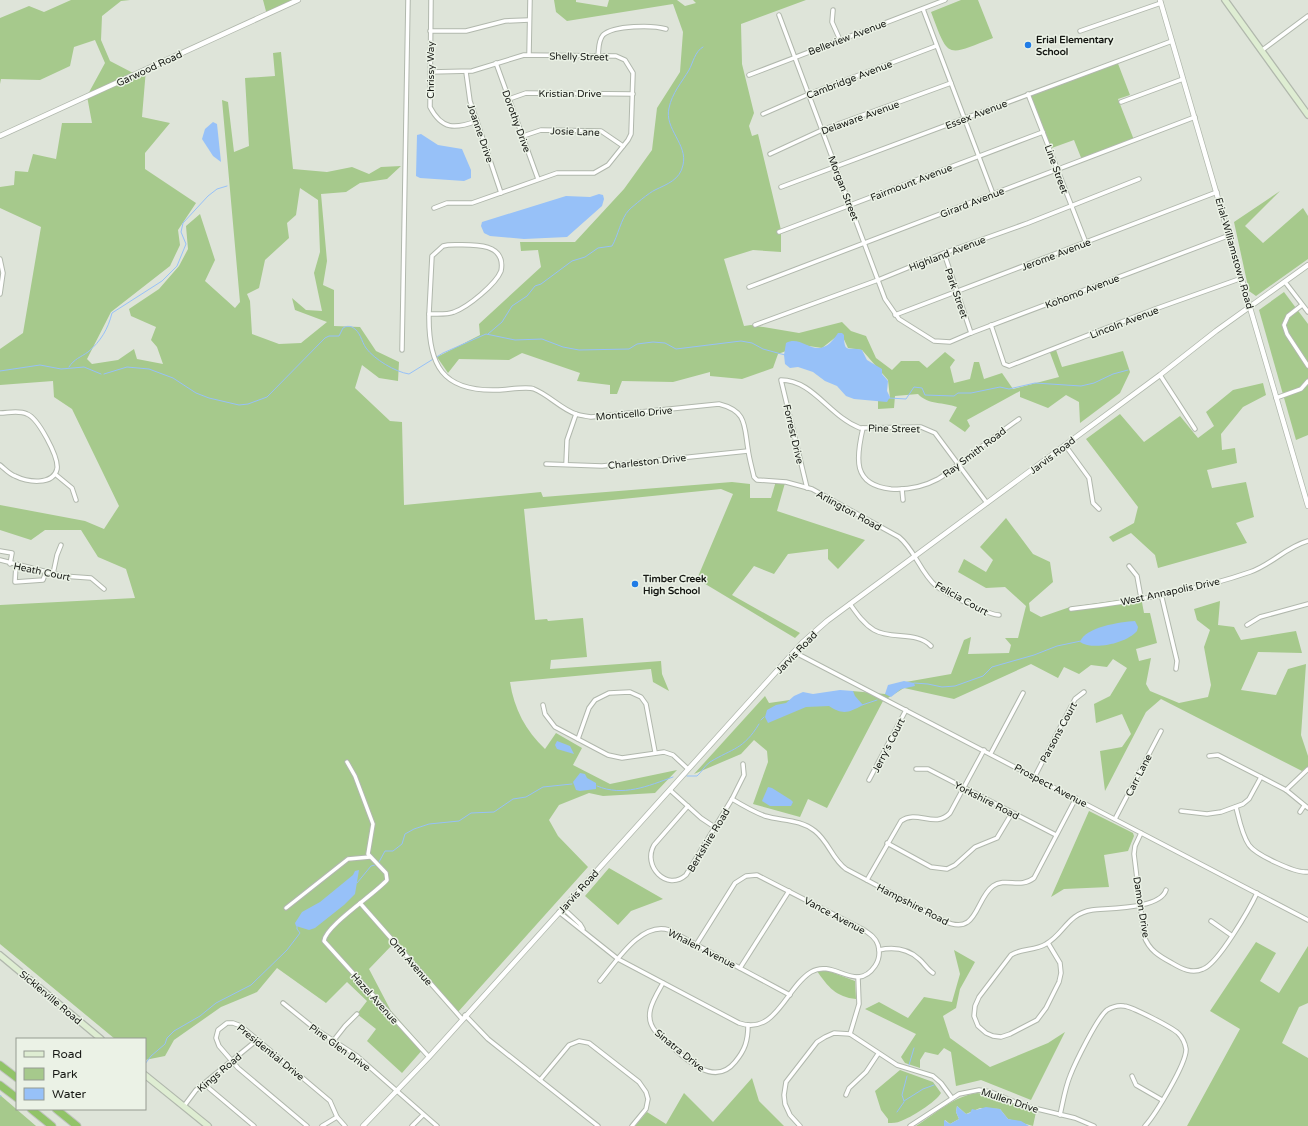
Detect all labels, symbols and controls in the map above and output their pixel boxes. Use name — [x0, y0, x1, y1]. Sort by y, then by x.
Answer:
street label: Belleview Avenue — [807, 17, 888, 58]
place label: Erial Elementary School — [1036, 34, 1114, 58]
marker: Erial Elementary School — [1023, 40, 1033, 50]
street label: Chrissy Way — [425, 41, 437, 99]
street label: Garwood Road — [115, 48, 184, 89]
street label: Shelly Street — [549, 50, 609, 64]
street label: Cambridge Avenue — [805, 58, 894, 102]
street label: Dorothy Drive — [499, 88, 533, 155]
street label: Kristian Drive — [538, 88, 602, 100]
street label: Delaware Avenue — [820, 98, 901, 138]
street label: Essex Avenue — [944, 98, 1009, 132]
street label: Joanne Drive — [464, 102, 496, 165]
street label: Josie Lane — [550, 125, 600, 139]
street label: Line Street — [1042, 143, 1071, 196]
street label: Morgan Street — [825, 154, 861, 223]
street label: Fairmount Avenue — [869, 162, 954, 204]
street label: Girard Avenue — [939, 185, 1007, 221]
street label: Erial-Williamstown Road — [1212, 196, 1256, 310]
street label: Highland Avenue — [907, 234, 988, 274]
street label: Jerome Avenue — [1020, 236, 1093, 274]
street label: Park Street — [942, 267, 970, 320]
street label: Kohomo Avenue — [1044, 272, 1122, 312]
street label: Lincoln Avenue — [1088, 304, 1161, 342]
street label: Forrest Drive — [780, 403, 806, 465]
street label: Monticello Drive — [595, 405, 673, 423]
street label: Pine Street — [868, 423, 920, 435]
street label: Ray Smith Road — [941, 425, 1009, 480]
street label: Jarvis Road — [1027, 435, 1078, 477]
street label: Charleston Drive — [607, 452, 687, 472]
street label: Arlington Road — [814, 488, 883, 534]
street label: Heath Court — [12, 560, 71, 584]
place label: Timber Creek High School — [642, 573, 707, 597]
street label: West Annapolis Drive — [1120, 576, 1221, 608]
marker: Timber Creek High School — [630, 579, 640, 589]
street label: Felicia Court — [933, 579, 990, 619]
street label: Jarvis Road — [773, 629, 820, 676]
street label: Parsons Court — [1038, 700, 1080, 765]
street label: Jerry's Court — [870, 716, 908, 775]
street label: Carr Lane — [1123, 752, 1155, 799]
street label: Prospect Avenue — [1012, 762, 1089, 810]
street label: Yorkshire Road — [952, 779, 1021, 822]
street label: Berkshire Road — [685, 806, 733, 875]
street label: Jarvis Road — [556, 867, 601, 916]
street label: Damon Drive — [1130, 876, 1152, 939]
street label: Hampshire Road — [875, 882, 951, 928]
street label: Vance Avenue — [802, 895, 867, 937]
street label: Whalen Avenue — [666, 927, 738, 971]
street label: Orth Avenue — [386, 935, 435, 989]
street label: Sicklerville Road — [17, 968, 84, 1027]
street label: Hazel Avenue — [348, 971, 401, 1027]
street label: Presidential Drive — [234, 1022, 307, 1084]
street label: Pine Glen Drive — [307, 1022, 373, 1074]
street label: Sinatra Drive — [652, 1027, 707, 1075]
legend — [16, 1038, 146, 1110]
text: Road — [52, 1047, 82, 1061]
street label: Kings Road — [195, 1051, 244, 1095]
text: Park — [52, 1067, 78, 1081]
street label: Mullen Drive — [979, 1086, 1040, 1116]
text: Water — [52, 1087, 87, 1101]

